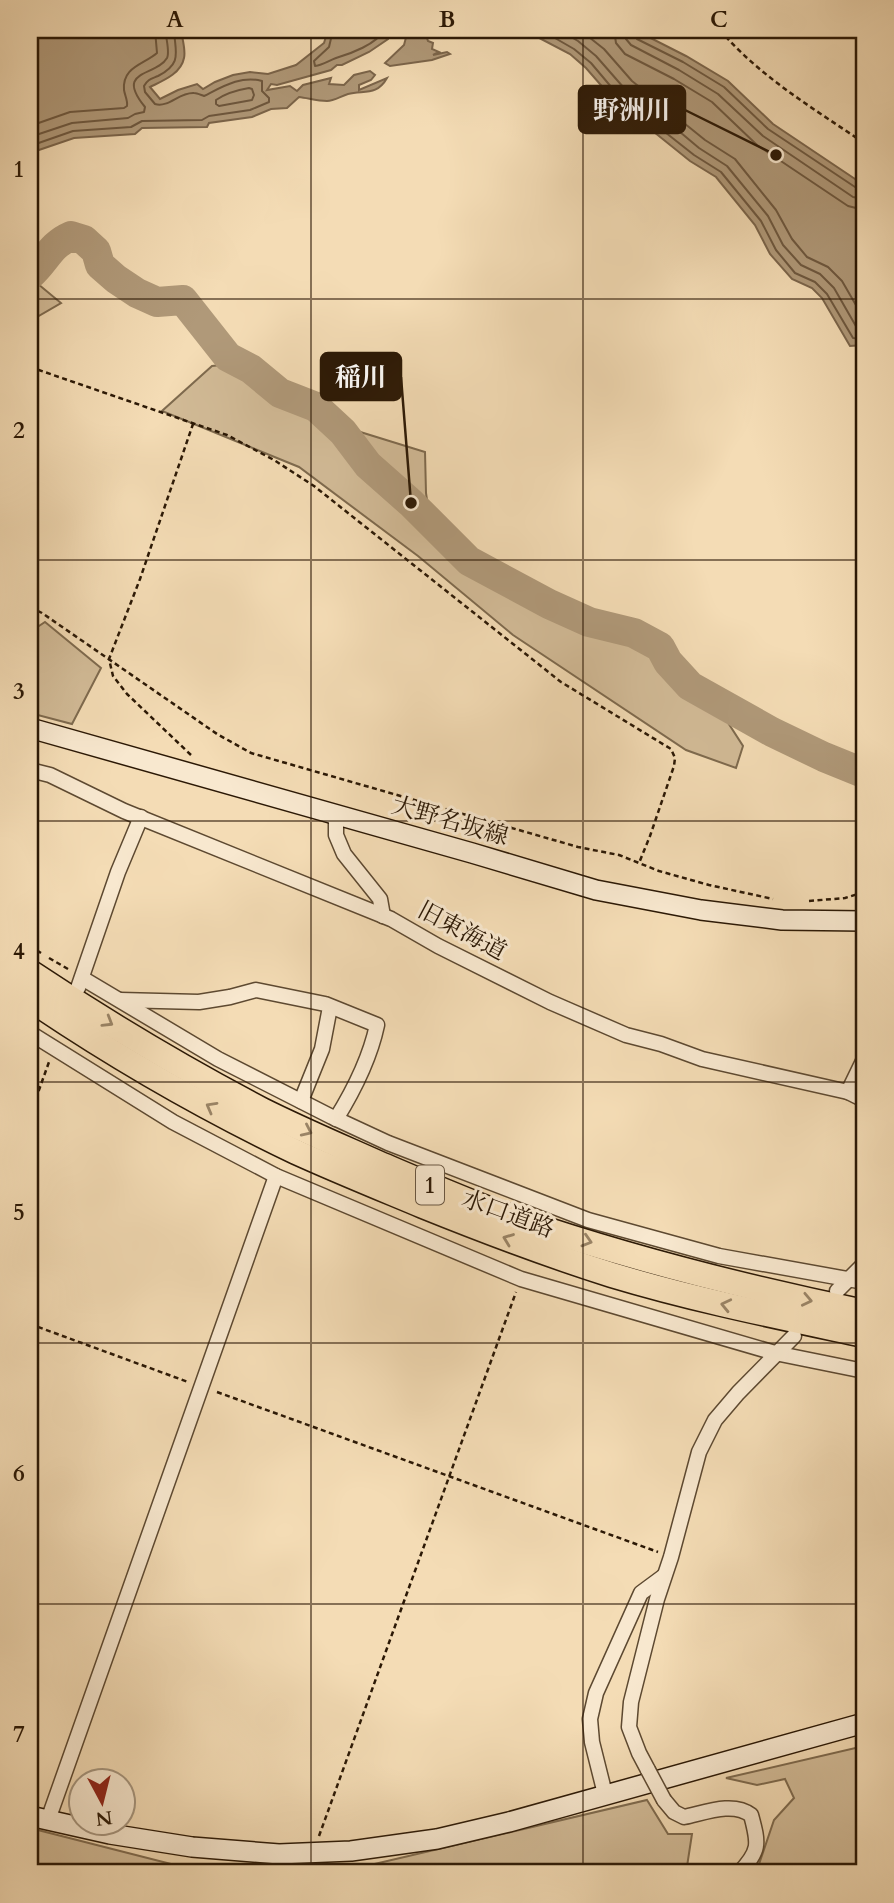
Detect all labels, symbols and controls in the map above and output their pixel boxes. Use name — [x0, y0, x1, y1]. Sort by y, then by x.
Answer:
text: A — [166, 4, 184, 35]
text: B — [439, 4, 455, 35]
text: C — [710, 4, 728, 35]
callout: 野洲川 — [579, 86, 685, 133]
text: 野洲川 — [593, 93, 671, 128]
text: 1 — [13, 154, 25, 185]
callout: 稲川 — [321, 353, 401, 400]
text: 稲川 — [335, 360, 387, 395]
text: 2 — [13, 415, 25, 446]
text: 3 — [13, 676, 25, 707]
street label: 大野名坂線 — [388, 789, 512, 853]
street label: 旧東海道 — [412, 894, 512, 968]
text: 4 — [13, 936, 25, 967]
one-way arrow — [100, 1014, 113, 1027]
one-way arrow — [206, 1102, 218, 1116]
one-way arrow — [300, 1123, 313, 1137]
road number: 1 — [416, 1166, 444, 1204]
street label: 水口道路 — [457, 1182, 559, 1246]
text: 5 — [13, 1197, 25, 1228]
one-way arrow — [503, 1233, 515, 1247]
one-way arrow — [580, 1233, 593, 1247]
one-way arrow — [801, 1292, 813, 1307]
one-way arrow — [720, 1299, 732, 1313]
text: 6 — [13, 1458, 25, 1489]
text: 7 — [13, 1719, 25, 1750]
north arrow — [66, 1766, 136, 1836]
text: N — [94, 1804, 114, 1832]

